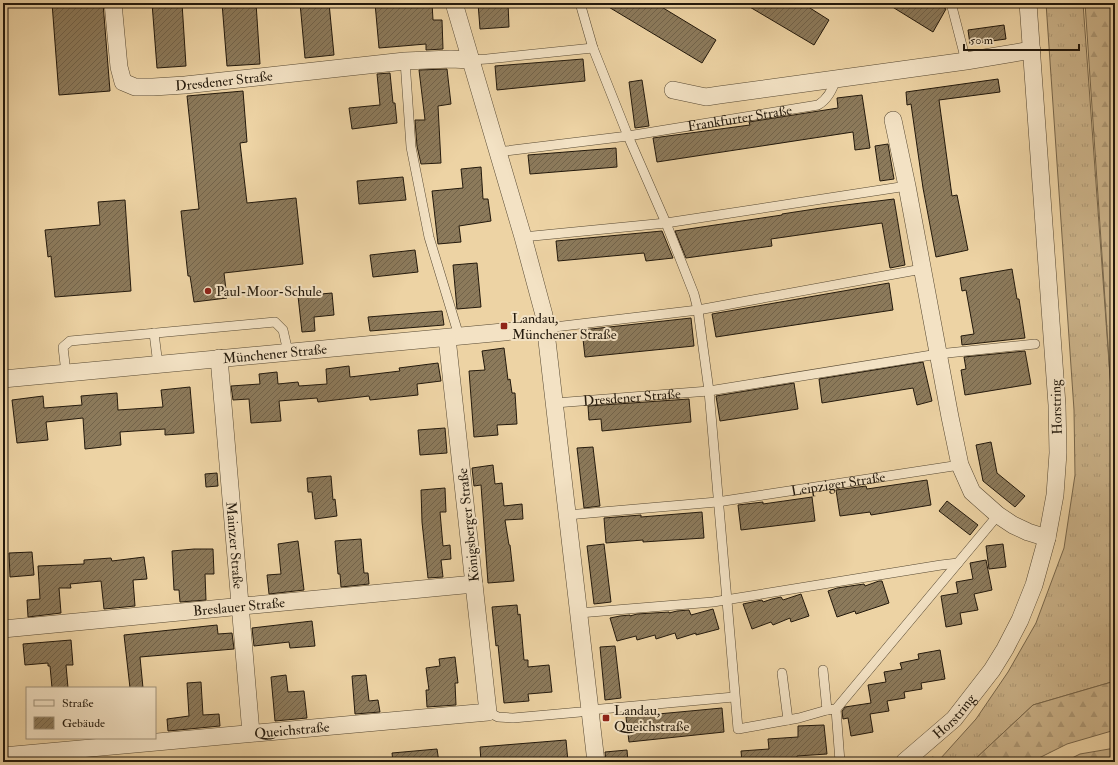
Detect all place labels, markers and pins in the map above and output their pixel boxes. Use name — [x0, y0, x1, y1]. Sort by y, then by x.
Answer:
place label: Paul-Moor-Schule — [216, 283, 322, 300]
marker: Paul-Moor-Schule — [203, 286, 213, 296]
place label: Landau, Münchener Straße — [512, 310, 617, 343]
marker: Landau, Münchener Straße — [499, 321, 509, 331]
place label: Landau, Queichstraße — [614, 702, 689, 735]
marker: Landau, Queichstraße — [601, 713, 611, 723]

